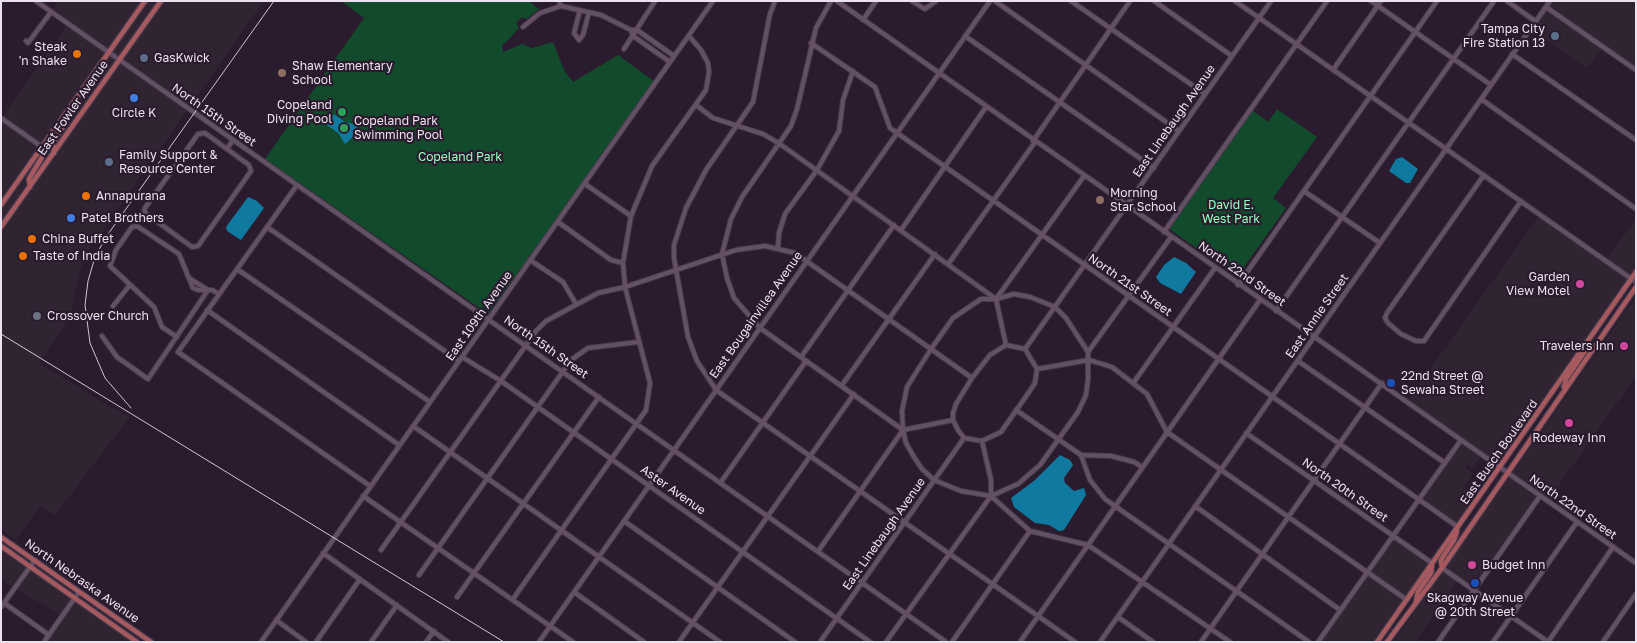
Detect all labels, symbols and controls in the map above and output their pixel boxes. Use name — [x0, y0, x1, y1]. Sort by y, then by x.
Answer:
place label: Tampa City Fire Station 13 — [1463, 22, 1545, 50]
marker: Tampa City Fire Station 13 — [1549, 30, 1561, 42]
place label: Steak 'n Shake — [19, 40, 67, 68]
marker: Steak 'n Shake — [71, 48, 83, 60]
place label: GasKwick — [154, 51, 210, 65]
marker: GasKwick — [138, 52, 150, 64]
street label: East Fowler Avenue — [35, 58, 111, 158]
place label: Shaw Elementary School — [292, 59, 393, 87]
street label: East Linebaugh Avenue — [1130, 62, 1218, 180]
marker: Shaw Elementary School — [276, 67, 288, 79]
street label: North 15th Street — [169, 80, 259, 150]
marker: Circle K — [128, 92, 140, 104]
place label: Copeland Diving Pool — [267, 98, 332, 126]
place label: Circle K — [112, 106, 156, 120]
marker: Copeland Diving Pool — [336, 106, 348, 118]
place label: Copeland Park Swimming Pool — [354, 114, 443, 142]
marker: Copeland Park Swimming Pool — [338, 122, 350, 134]
place label: Family Support & Resource Center — [119, 148, 217, 176]
park label: Copeland Park — [418, 150, 502, 164]
marker: Family Support & Resource Center — [103, 156, 115, 168]
place label: Morning Star School — [1110, 186, 1177, 214]
place label: Annapurana — [96, 189, 166, 203]
marker: Annapurana — [80, 190, 92, 202]
marker: Morning Star School — [1094, 194, 1106, 206]
park label: David E. West Park — [1202, 198, 1260, 226]
place label: Patel Brothers — [81, 211, 164, 225]
marker: Patel Brothers — [65, 212, 77, 224]
place label: China Buffet — [42, 232, 114, 246]
marker: China Buffet — [26, 233, 38, 245]
street label: North 22nd Street — [1195, 238, 1289, 310]
place label: Taste of India — [33, 249, 110, 263]
street label: East Bougainvillea Avenue — [707, 249, 805, 381]
marker: Taste of India — [17, 250, 29, 262]
street label: North 21st Street — [1085, 251, 1175, 319]
street label: East 109th Avenue — [443, 268, 515, 364]
place label: Garden View Motel — [1506, 270, 1570, 298]
street label: East Annie Street — [1283, 271, 1351, 361]
marker: Garden View Motel — [1574, 278, 1586, 290]
place label: Crossover Church — [47, 309, 149, 323]
marker: Crossover Church — [31, 310, 43, 322]
street label: North 15th Street — [501, 312, 591, 382]
place label: Travelers Inn — [1540, 339, 1614, 353]
marker: Travelers Inn — [1618, 340, 1630, 352]
place label: 22nd Street @ Sewaha Street — [1401, 369, 1484, 397]
marker: 22nd Street @ Sewaha Street — [1385, 377, 1397, 389]
street label: East Busch Boulevard — [1457, 397, 1541, 507]
marker: Rodeway Inn — [1563, 417, 1575, 429]
place label: Rodeway Inn — [1532, 431, 1606, 445]
street label: North 20th Street — [1299, 455, 1391, 525]
street label: Aster Avenue — [638, 462, 708, 518]
street label: North 22nd Street — [1526, 471, 1620, 543]
street label: East Linebaugh Avenue — [840, 475, 928, 593]
street label: North Nebraska Avenue — [22, 536, 142, 626]
place label: Budget Inn — [1482, 558, 1545, 572]
marker: Budget Inn — [1466, 559, 1478, 571]
marker: Skagway Avenue @ 20th Street — [1469, 577, 1481, 589]
place label: Skagway Avenue @ 20th Street — [1427, 591, 1523, 619]

